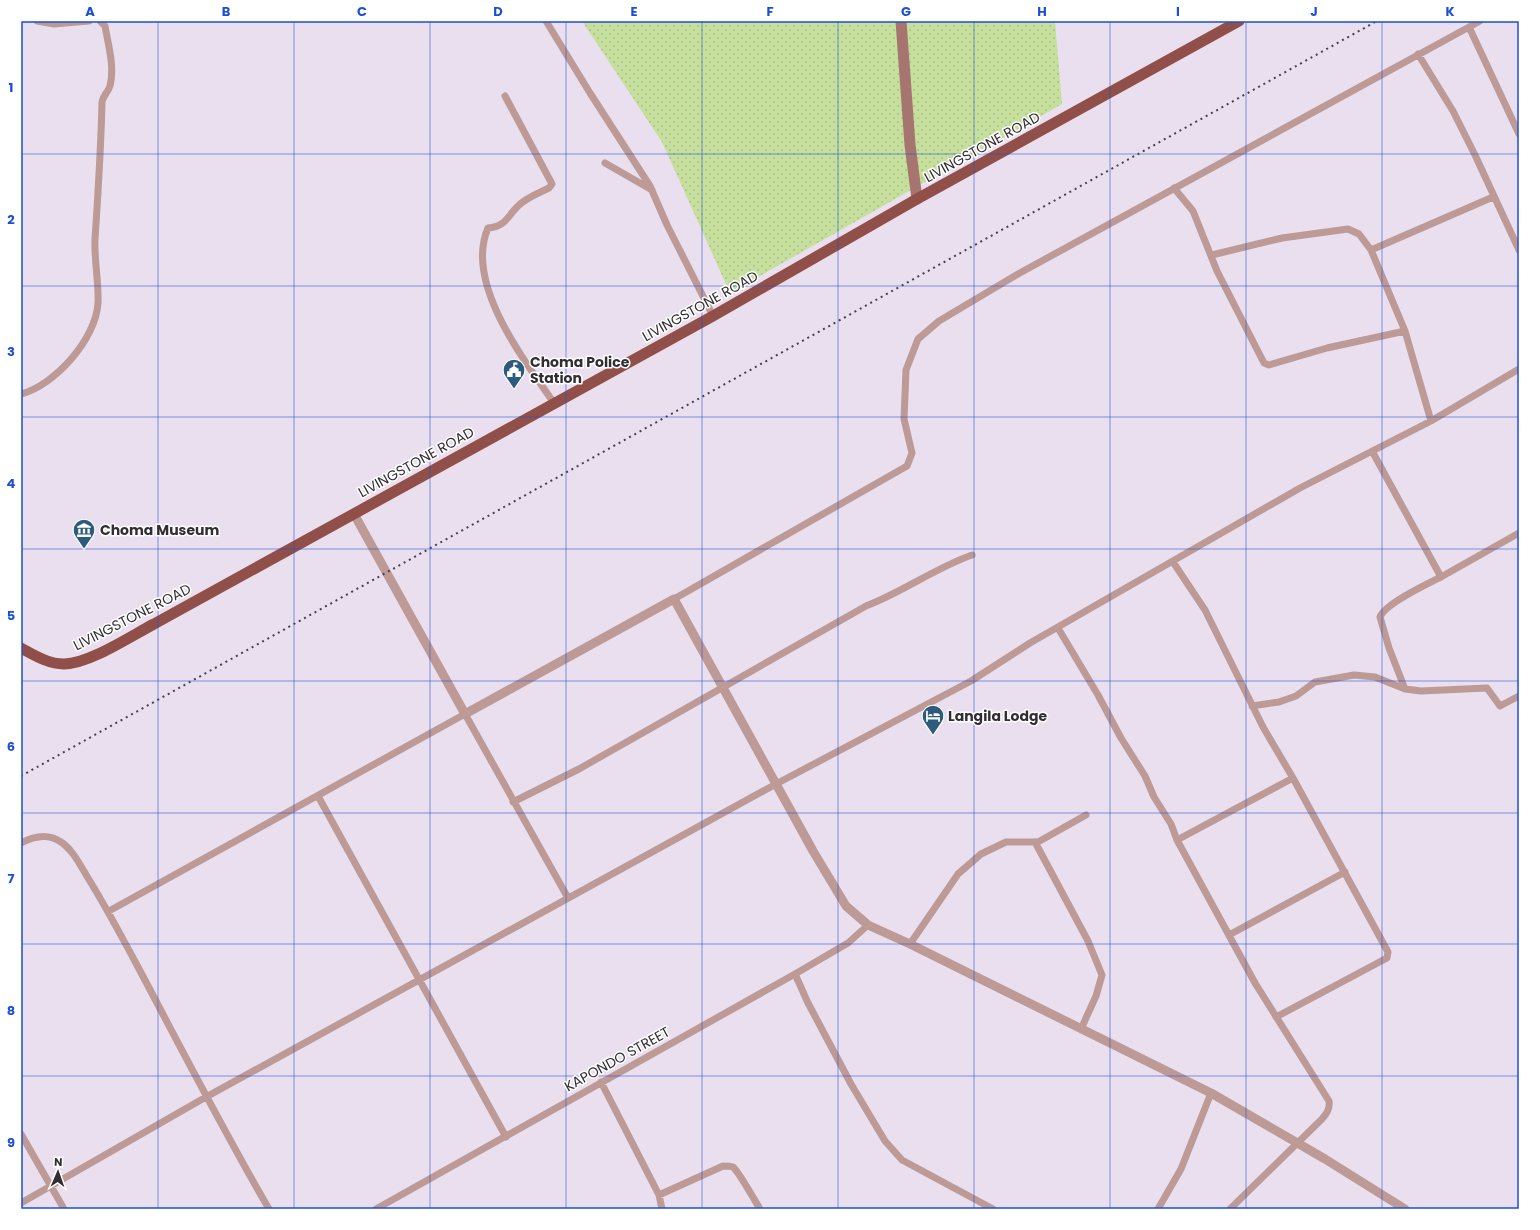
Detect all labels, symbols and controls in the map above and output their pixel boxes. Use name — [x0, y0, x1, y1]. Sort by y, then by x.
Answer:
text: A — [85, 2, 95, 21]
text: B — [222, 2, 231, 21]
text: C — [357, 2, 367, 21]
text: D — [493, 2, 503, 21]
text: E — [630, 2, 638, 21]
text: F — [766, 2, 774, 21]
text: G — [901, 2, 911, 21]
text: H — [1037, 2, 1047, 21]
text: I — [1176, 2, 1180, 21]
text: J — [1310, 2, 1318, 21]
text: K — [1445, 2, 1455, 21]
text: 1 — [9, 78, 13, 97]
street label: LIVINGSTONE ROAD — [920, 107, 1044, 187]
text: 2 — [7, 210, 15, 229]
street label: LIVINGSTONE ROAD — [638, 266, 762, 346]
text: 3 — [7, 342, 15, 361]
place label: Choma Police Station — [530, 352, 630, 388]
public building icon: Choma Police Station — [501, 357, 527, 390]
street label: LIVINGSTONE ROAD — [354, 422, 478, 502]
text: 4 — [7, 474, 16, 493]
museum icon: Choma Museum — [71, 517, 97, 550]
place label: Choma Museum — [100, 520, 219, 540]
street label: LIVINGSTONE ROAD — [70, 579, 194, 655]
text: 5 — [7, 606, 15, 625]
hotel icon: Langila Lodge — [920, 703, 946, 736]
place label: Langila Lodge — [948, 706, 1047, 726]
text: 6 — [7, 737, 15, 756]
text: 7 — [8, 869, 15, 888]
text: 8 — [7, 1001, 15, 1020]
street label: KAPONDO STREET — [561, 1022, 674, 1096]
text: 9 — [7, 1133, 15, 1152]
north arrow — [38, 1152, 78, 1192]
text: N — [54, 1154, 63, 1170]

